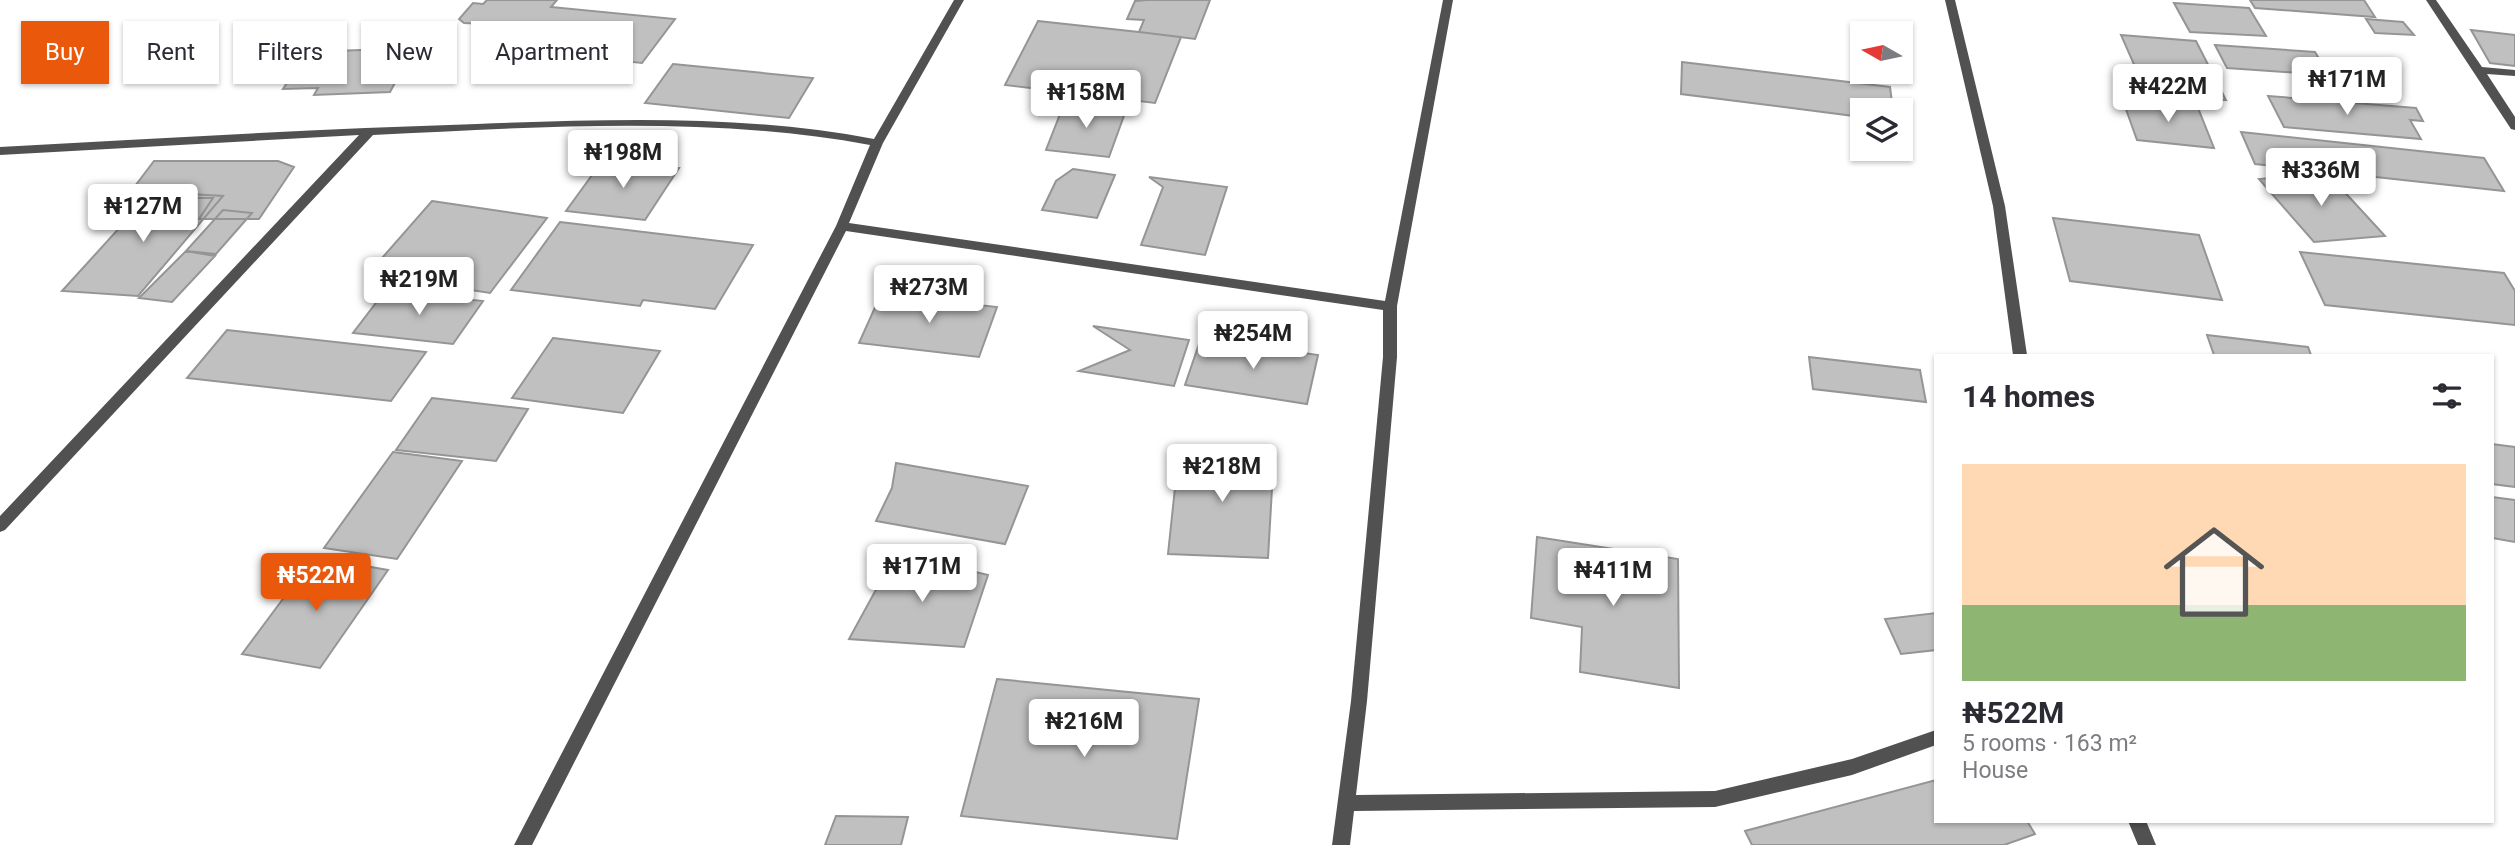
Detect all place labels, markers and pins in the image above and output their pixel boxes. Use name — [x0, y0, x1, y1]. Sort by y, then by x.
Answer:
pin: ₦171M — [2298, 58, 2396, 117]
pin: ₦422M — [2119, 64, 2217, 124]
pin: ₦158M — [1037, 71, 1135, 130]
pin: ₦198M — [574, 130, 672, 190]
pin: ₦336M — [2272, 148, 2370, 208]
pin: ₦127M — [94, 184, 192, 244]
pin: ₦219M — [370, 258, 468, 317]
pin: ₦273M — [880, 266, 978, 325]
pin: ₦254M — [1204, 312, 1302, 371]
pin: ₦218M — [1173, 444, 1271, 504]
pin: ₦171M — [873, 544, 971, 604]
pin: ₦411M — [1564, 548, 1662, 608]
pin: ₦522M — [267, 554, 365, 613]
pin: ₦216M — [1035, 700, 1133, 759]

